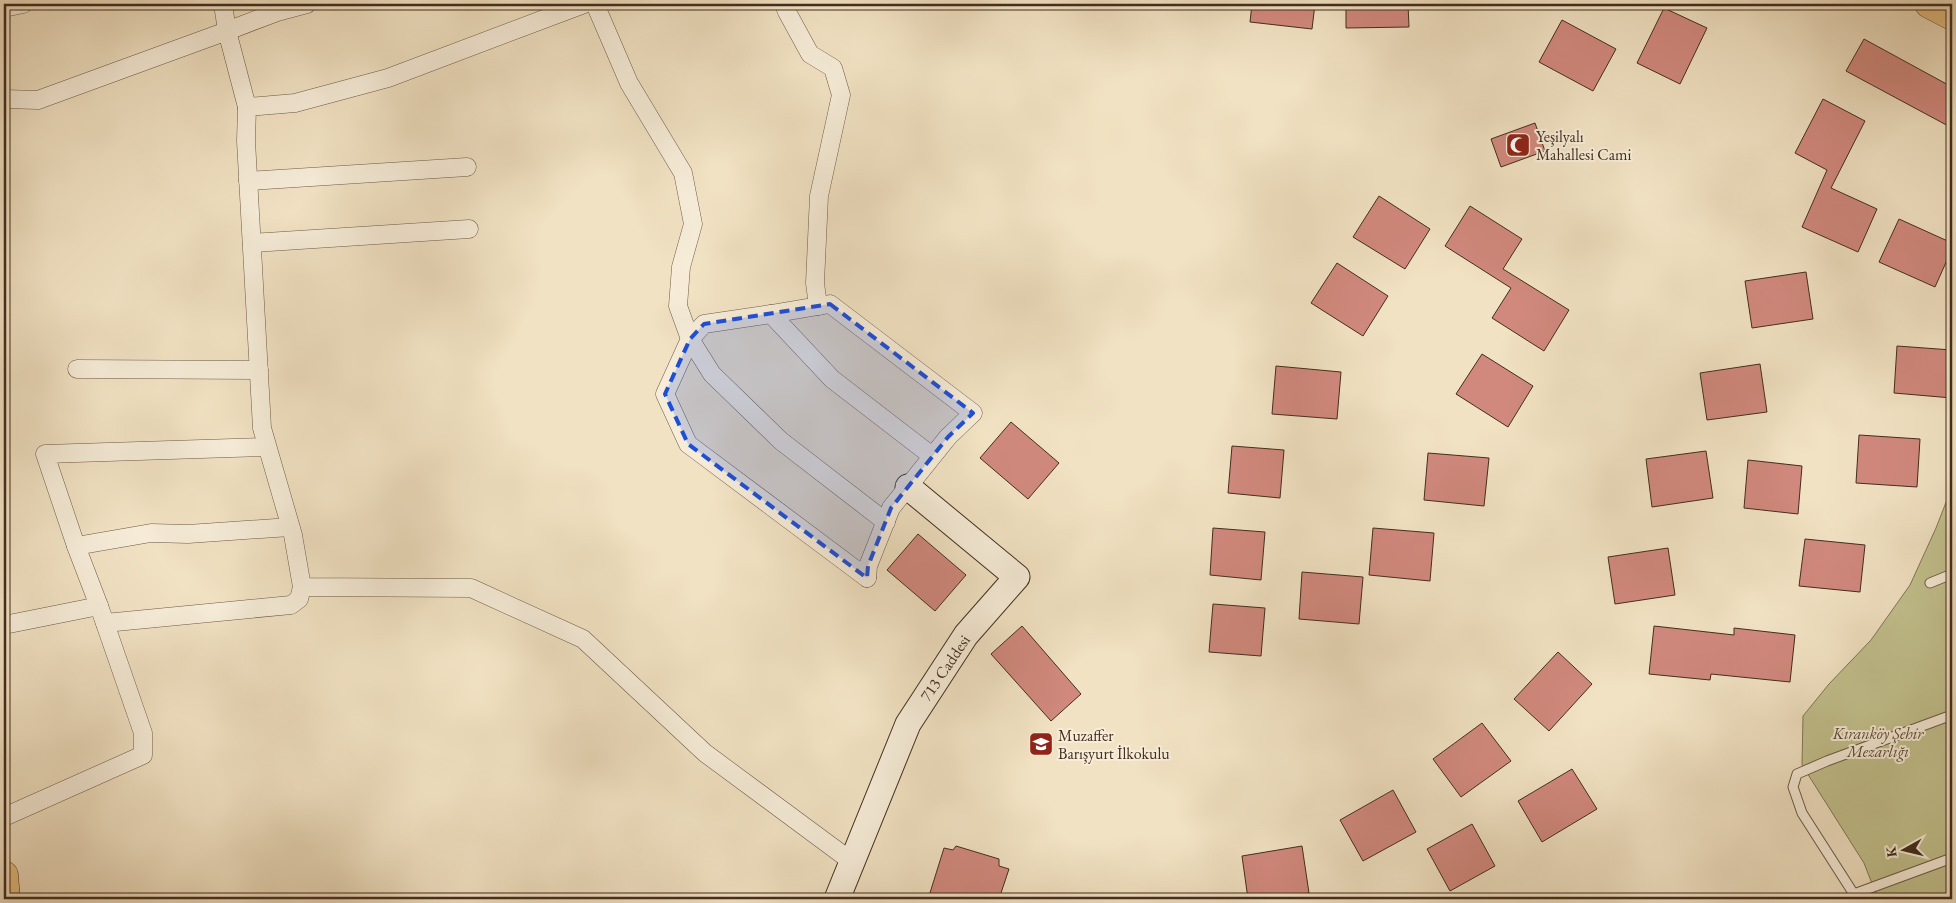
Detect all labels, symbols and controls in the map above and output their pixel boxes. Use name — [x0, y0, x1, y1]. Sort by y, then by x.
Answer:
place label: Yeşilyalı Mahallesi Cami — [1536, 126, 1632, 165]
mosque icon: Yeşilyalı Mahallesi Cami — [1505, 132, 1531, 158]
street label: 713 Caddesi — [915, 631, 975, 705]
park label: Kıranköy Şehir Mezarlığı — [1832, 723, 1924, 762]
place label: Muzaffer Barışyurt İlkokulu — [1058, 725, 1170, 764]
school or university icon: Muzaffer Barışyurt İlkokulu — [1028, 731, 1054, 757]
north arrow — [1878, 826, 1928, 876]
text: K — [1881, 845, 1901, 858]

